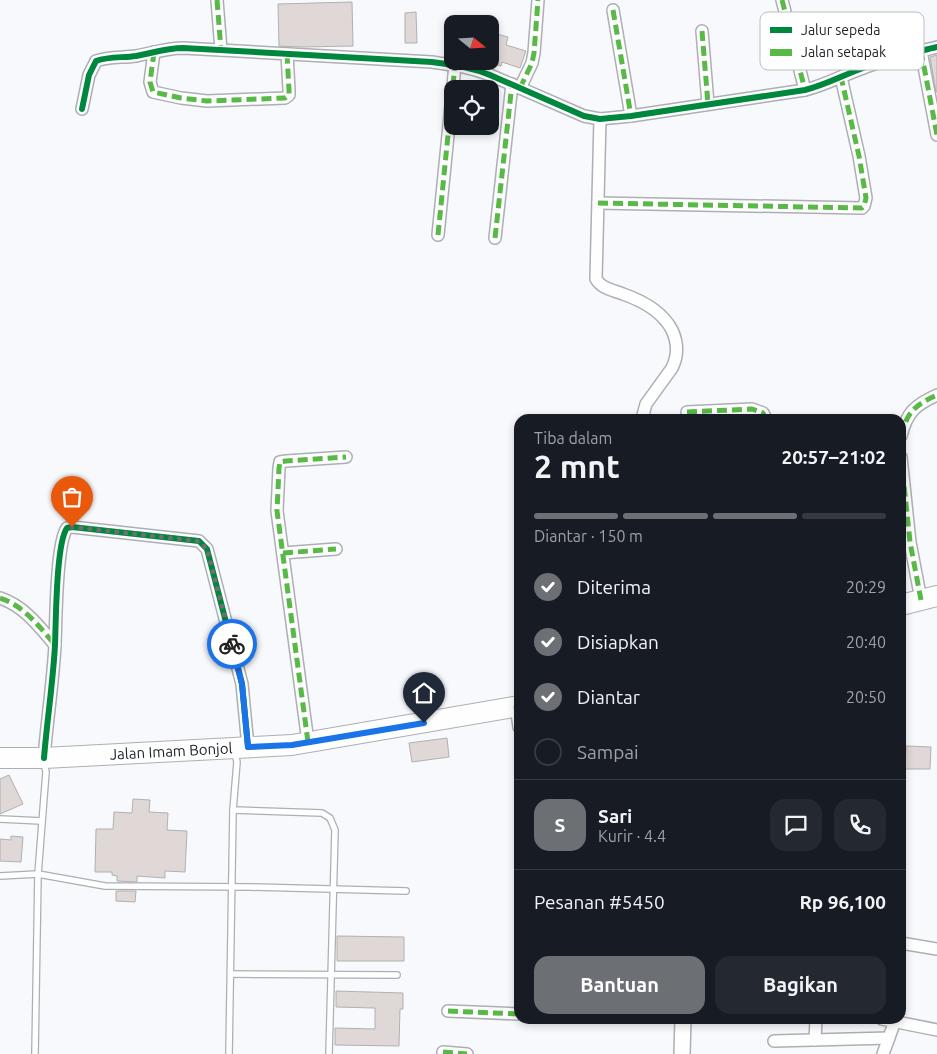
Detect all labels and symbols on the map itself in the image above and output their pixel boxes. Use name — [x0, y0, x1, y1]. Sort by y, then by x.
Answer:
legend — [760, 12, 924, 70]
north arrow — [444, 15, 499, 70]
text: Jalur sepeda — [801, 22, 880, 38]
text: Jalan setapak — [801, 44, 886, 60]
pin — [51, 476, 93, 527]
courier — [207, 619, 257, 669]
pin — [403, 672, 445, 723]
street label: Jalan Imam Bonjol — [109, 739, 233, 763]

